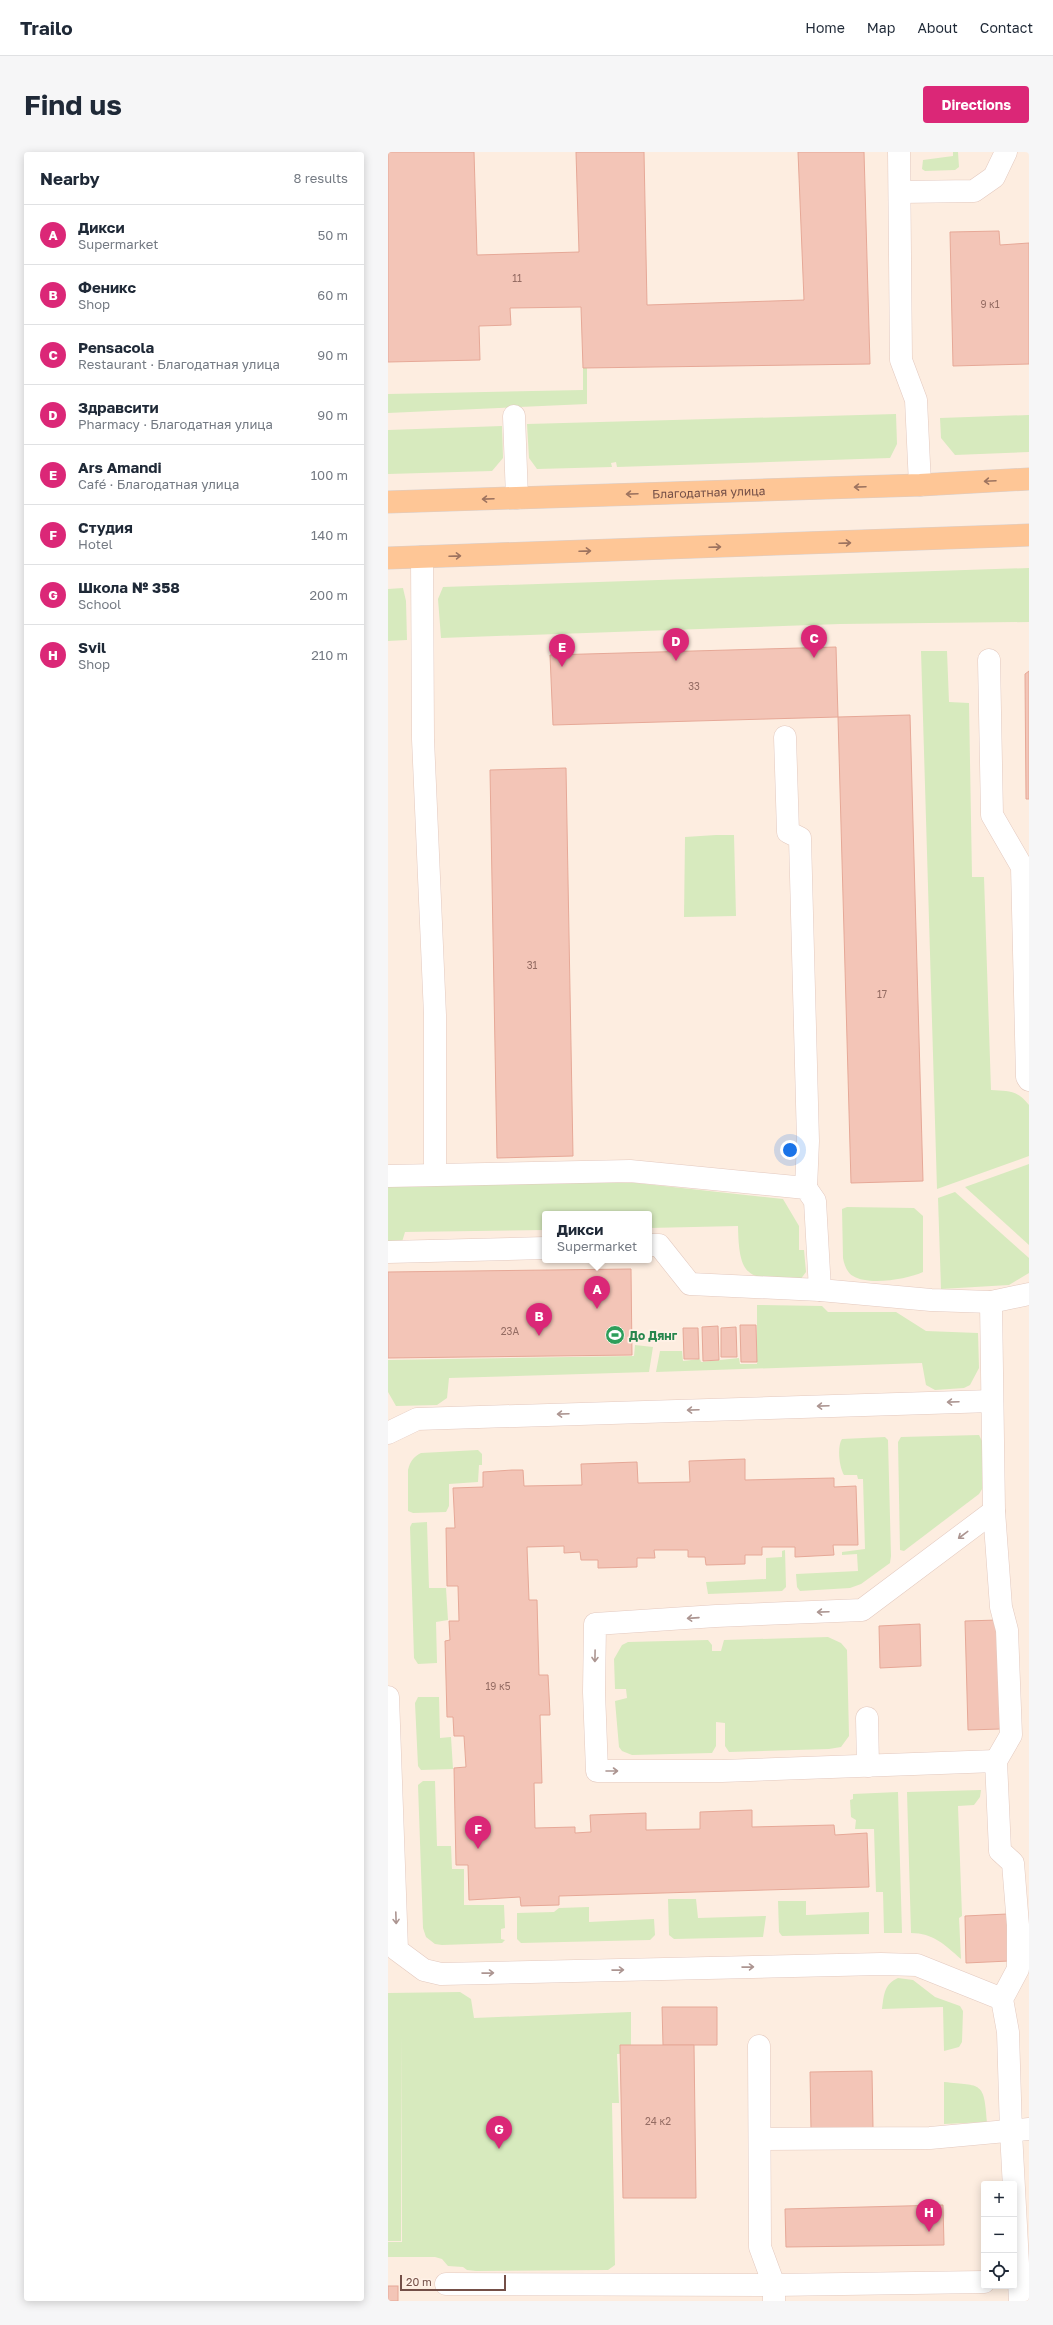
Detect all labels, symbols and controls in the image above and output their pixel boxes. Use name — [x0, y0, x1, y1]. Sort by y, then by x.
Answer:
text: Trailo — [20, 16, 73, 39]
text: Home — [805, 19, 845, 36]
text: Map — [867, 19, 895, 36]
text: About — [917, 19, 958, 36]
text: Contact — [980, 19, 1033, 36]
button: Directions — [923, 86, 1029, 123]
text: Find us — [24, 88, 122, 121]
text: Nearby — [40, 168, 100, 189]
text: 8 results — [294, 170, 348, 186]
text: Дикси — [78, 218, 125, 236]
text: A — [48, 227, 58, 243]
text: 50 m — [318, 227, 348, 243]
text: Supermarket — [78, 236, 159, 252]
house number: 11 — [512, 272, 522, 284]
text: Феникс — [78, 278, 136, 296]
text: B — [48, 287, 58, 303]
text: 60 m — [317, 287, 348, 303]
text: Shop — [78, 296, 110, 312]
house number: 9 к1 — [980, 298, 1000, 310]
text: Pensacola — [78, 338, 154, 356]
text: C — [48, 347, 58, 363]
text: 90 m — [317, 347, 348, 363]
text: Restaurant · Благодатная улица — [78, 356, 280, 372]
text: Здравсити — [78, 398, 159, 416]
text: D — [48, 407, 58, 423]
text: 90 m — [317, 407, 348, 423]
text: Pharmacy · Благодатная улица — [78, 416, 273, 432]
text: Ars Amandi — [78, 458, 162, 476]
text: E — [49, 467, 57, 483]
text: 100 m — [311, 467, 348, 483]
text: Café · Благодатная улица — [78, 476, 239, 492]
one-way arrow — [984, 478, 997, 485]
street label: Благодатная улица — [652, 482, 766, 501]
one-way arrow — [854, 484, 867, 491]
one-way arrow — [626, 491, 639, 498]
one-way arrow — [482, 495, 495, 502]
text: Студия — [78, 518, 133, 536]
text: F — [49, 527, 57, 543]
text: 140 m — [311, 527, 348, 543]
text: Hotel — [78, 536, 113, 552]
one-way arrow — [838, 539, 851, 546]
one-way arrow — [708, 543, 721, 551]
one-way arrow — [578, 548, 591, 555]
one-way arrow — [448, 552, 461, 560]
text: Школа № 358 — [78, 578, 180, 596]
text: G — [48, 587, 58, 603]
text: 200 m — [310, 587, 348, 603]
text: School — [78, 596, 121, 612]
pin: C — [801, 625, 827, 658]
pin: D — [663, 628, 689, 661]
pin: E — [549, 634, 575, 667]
text: Svil — [78, 638, 106, 656]
text: H — [48, 647, 58, 663]
text: 210 m — [311, 647, 348, 663]
text: Shop — [78, 656, 110, 672]
house number: 33 — [688, 680, 700, 692]
house number: 31 — [527, 959, 537, 971]
house number: 17 — [877, 988, 887, 1000]
your location — [780, 1140, 800, 1160]
popup — [542, 1211, 652, 1263]
text: Дикси — [557, 1220, 603, 1238]
text: Supermarket — [557, 1238, 637, 1254]
pin: A — [584, 1276, 610, 1309]
pin: B — [526, 1303, 552, 1336]
sports icon: До Дянг — [604, 1324, 626, 1346]
house number: 23А — [501, 1325, 519, 1337]
place label: До Дянг — [629, 1328, 678, 1343]
one-way arrow — [947, 1398, 960, 1406]
one-way arrow — [817, 1402, 830, 1410]
one-way arrow — [687, 1406, 700, 1414]
one-way arrow — [557, 1410, 570, 1418]
one-way arrow — [958, 1530, 969, 1539]
one-way arrow — [817, 1608, 830, 1616]
one-way arrow — [687, 1614, 700, 1621]
one-way arrow — [591, 1649, 599, 1662]
house number: 19 к5 — [486, 1680, 511, 1692]
one-way arrow — [605, 1767, 618, 1775]
pin: F — [465, 1816, 491, 1849]
one-way arrow — [392, 1911, 399, 1924]
one-way arrow — [741, 1963, 754, 1971]
one-way arrow — [611, 1966, 624, 1974]
one-way arrow — [481, 1969, 494, 1977]
house number: 24 к2 — [645, 2115, 671, 2127]
pin: G — [486, 2116, 512, 2149]
map controls — [981, 2181, 1017, 2289]
button: + — [981, 2181, 1017, 2217]
pin: H — [916, 2199, 942, 2232]
button: − — [981, 2217, 1017, 2253]
button: locate — [981, 2253, 1017, 2289]
scale bar — [400, 2273, 506, 2292]
text: 20 m — [406, 2275, 432, 2288]

